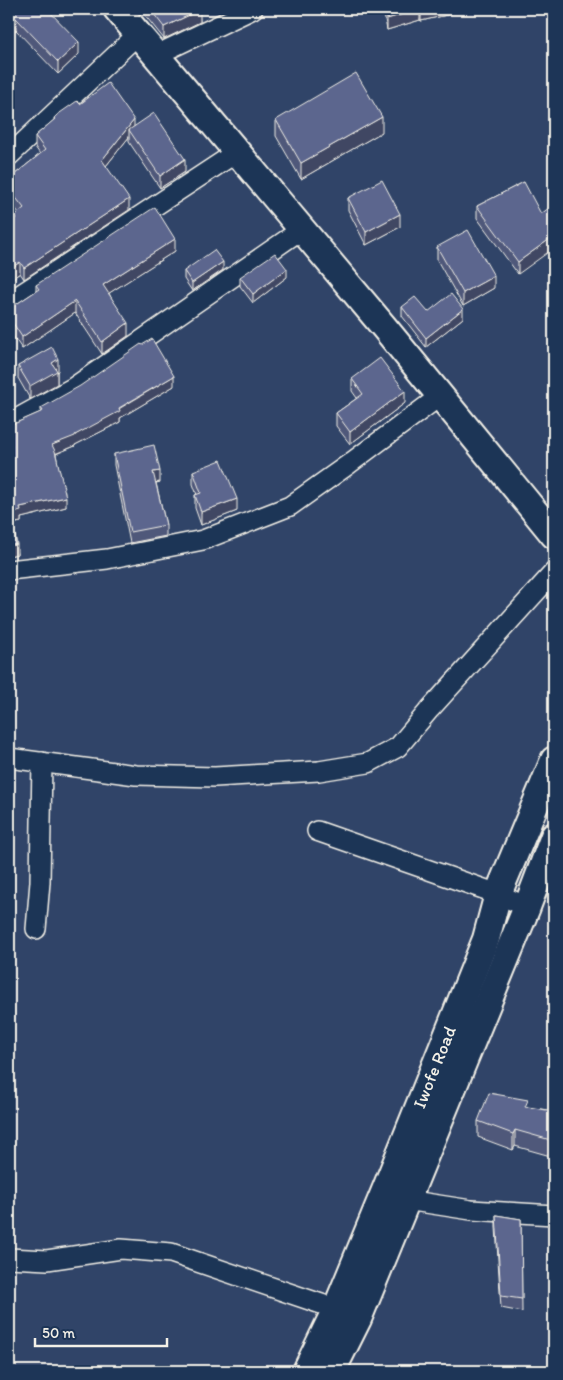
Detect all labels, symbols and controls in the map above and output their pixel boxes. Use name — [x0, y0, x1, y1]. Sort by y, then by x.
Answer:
street label: Iwofe Road — [408, 1023, 461, 1112]
scale bar — [35, 1315, 168, 1347]
text: 50 m — [42, 1324, 75, 1342]

